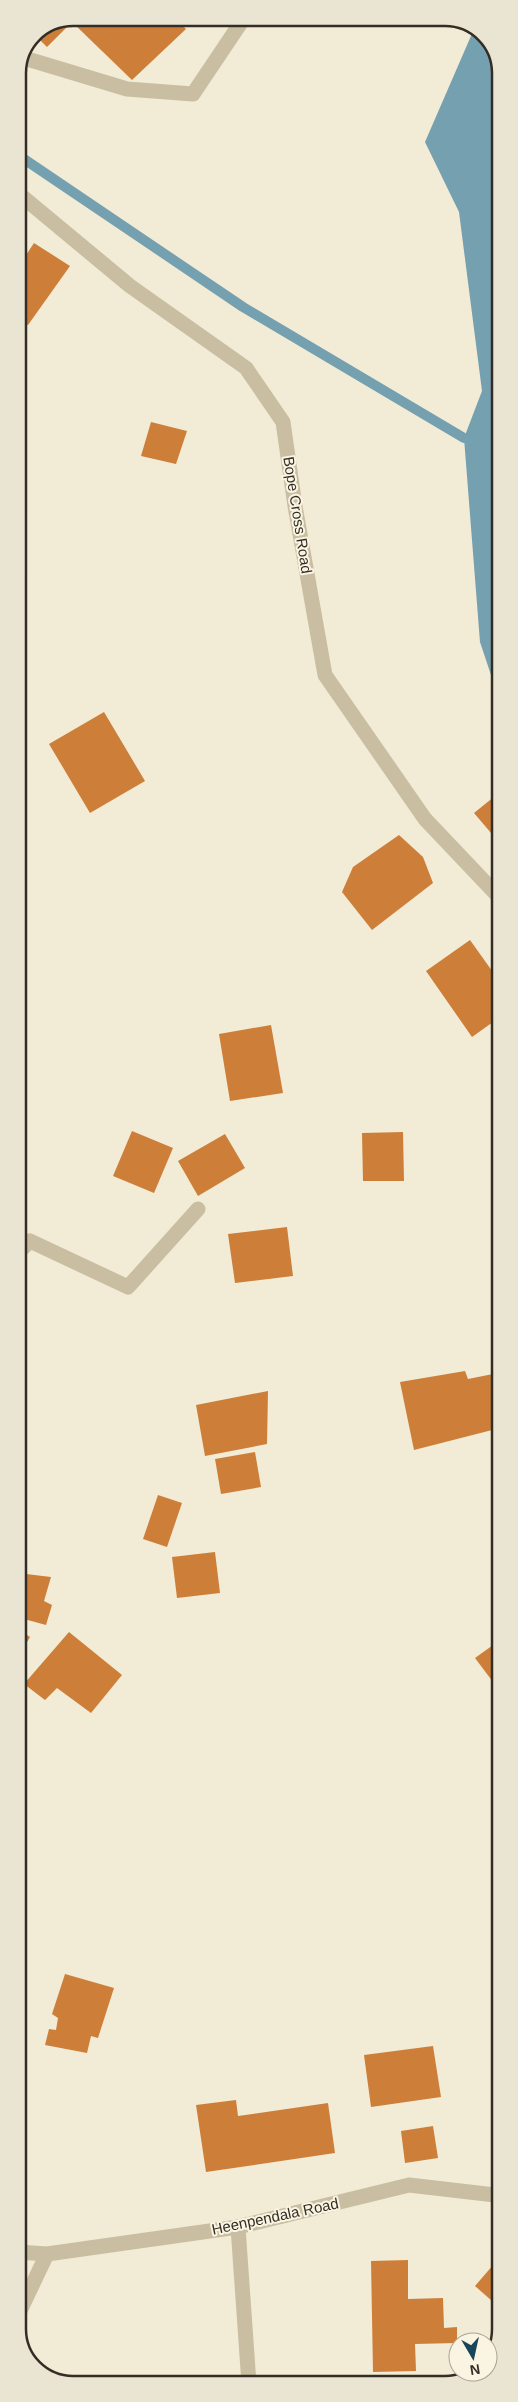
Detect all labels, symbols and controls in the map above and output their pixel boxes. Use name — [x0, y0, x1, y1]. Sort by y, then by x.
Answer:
street label: Bope Cross Road — [280, 455, 316, 575]
street label: Heenpendala Road — [210, 2194, 340, 2238]
north arrow — [448, 2332, 498, 2382]
text: N — [469, 2361, 481, 2379]

